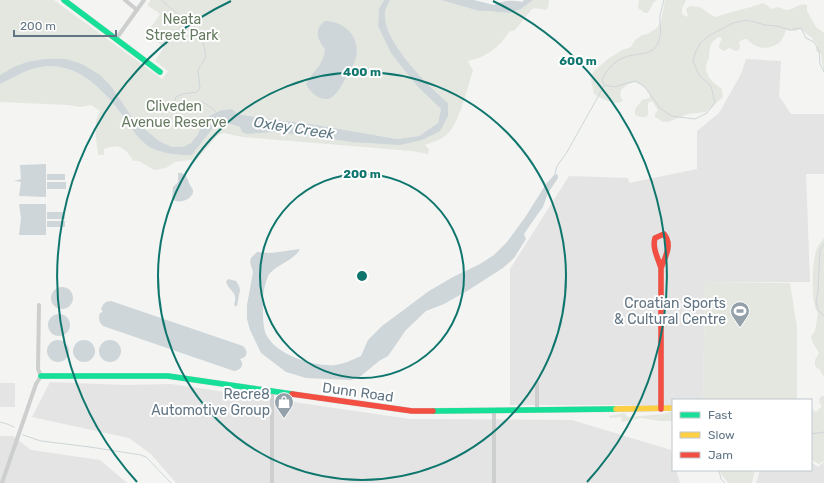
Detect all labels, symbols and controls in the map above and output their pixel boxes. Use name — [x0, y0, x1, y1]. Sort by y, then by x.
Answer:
park label: Neata Street Park — [145, 11, 219, 44]
scale bar — [14, 12, 116, 38]
text: 200 m — [20, 19, 56, 33]
text: 600 m — [559, 54, 597, 68]
text: 400 m — [343, 65, 381, 79]
park label: Cliveden Avenue Reserve — [121, 98, 227, 131]
water label: Oxley Creek — [252, 113, 336, 143]
text: 200 m — [343, 167, 381, 181]
centre of rings — [355, 269, 369, 283]
place label: Croatian Sports & Cultural Centre — [614, 295, 726, 328]
sports icon: Croatian Sports & Cultural Centre — [729, 300, 751, 328]
street label: Dunn Road — [321, 379, 395, 406]
place label: Recre8 Automotive Group — [151, 386, 270, 419]
shop icon: Recre8 Automotive Group — [273, 391, 295, 419]
legend — [672, 399, 812, 471]
text: Fast — [708, 408, 732, 422]
text: Slow — [708, 428, 735, 442]
text: Jam — [708, 448, 733, 462]

